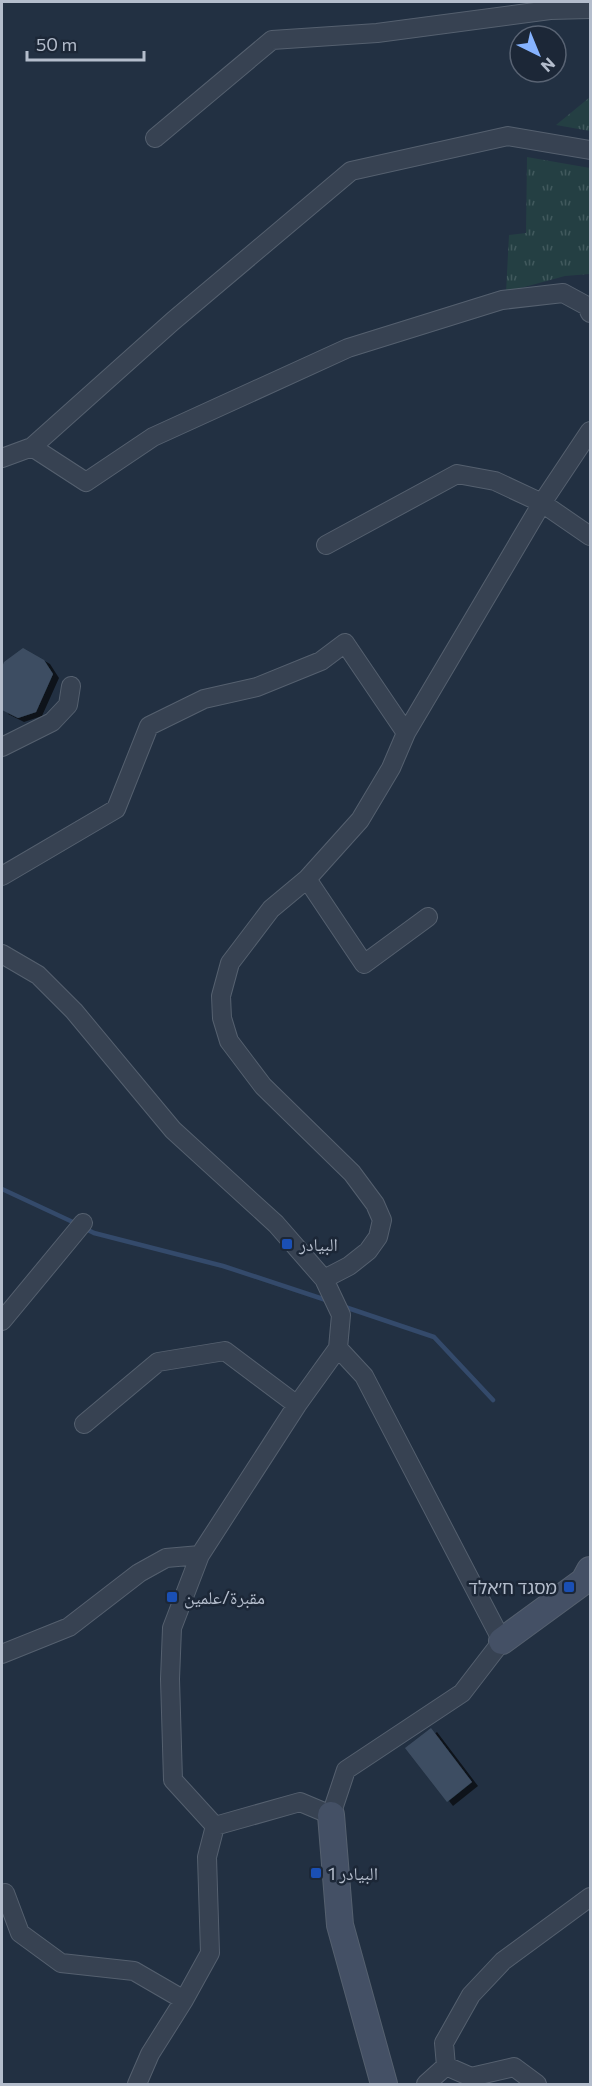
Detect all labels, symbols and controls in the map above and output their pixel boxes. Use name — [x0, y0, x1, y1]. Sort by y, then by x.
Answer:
scale bar — [27, 24, 144, 62]
north arrow — [508, 24, 568, 84]
text: 50 m — [36, 33, 77, 55]
text: N — [538, 54, 559, 76]
place label: البيادر — [298, 1233, 338, 1256]
marker: البيادر — [280, 1237, 294, 1251]
place label: מסגד ח׳אלד — [468, 1576, 557, 1598]
marker: מסגד ח׳אלד — [562, 1580, 576, 1594]
place label: مقبرة/علمين — [184, 1586, 265, 1609]
marker: مقبرة/علمين — [165, 1590, 179, 1604]
place label: البيادر 1 — [328, 1862, 378, 1885]
marker: البيادر 1 — [309, 1866, 323, 1880]

